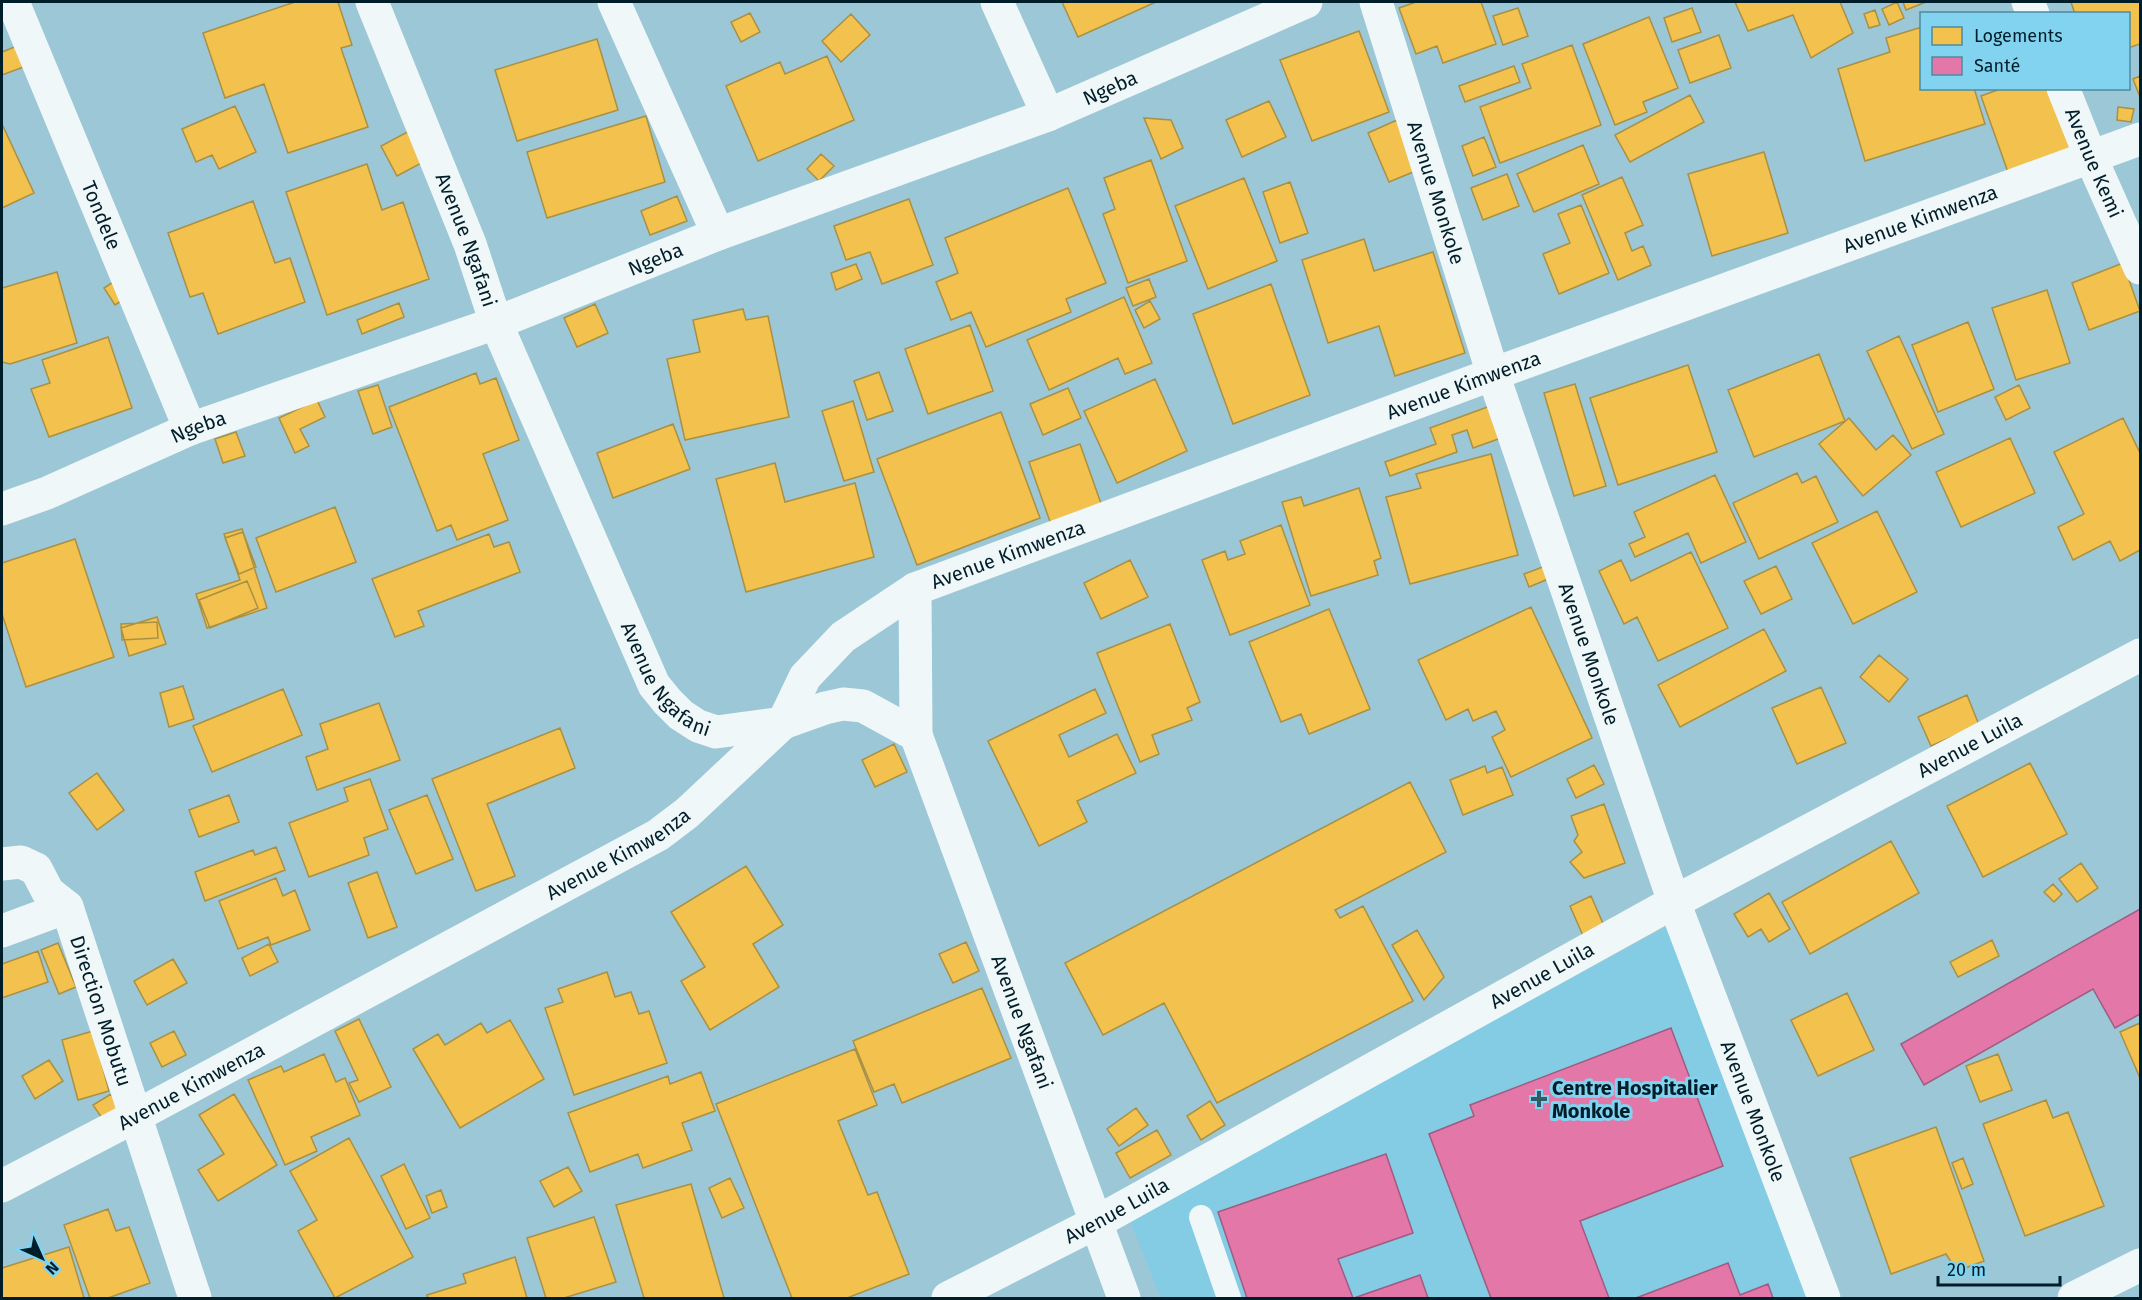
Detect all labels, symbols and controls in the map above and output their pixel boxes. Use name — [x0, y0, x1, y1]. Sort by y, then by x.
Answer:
legend — [1920, 12, 2130, 90]
text: Logements — [1974, 25, 2063, 47]
text: Santé — [1974, 55, 2020, 77]
street label: Ngeba — [1079, 65, 1141, 110]
street label: Avenue Kemi — [2060, 104, 2128, 221]
street label: Avenue Monkole — [1402, 118, 1470, 268]
street label: Avenue Ngafani — [431, 169, 502, 310]
street label: Tondele — [77, 177, 126, 253]
street label: Avenue Kimwenza — [1840, 180, 2001, 258]
street label: Ngeba — [624, 237, 686, 281]
street label: Avenue Kimwenza — [1383, 346, 1544, 425]
street label: Ngeba — [167, 405, 229, 448]
street label: Avenue Kimwenza — [928, 515, 1088, 594]
street label: Avenue Monkole — [1553, 580, 1625, 728]
street label: Avenue Ngafani — [616, 618, 714, 741]
street label: Avenue Luila — [1913, 708, 2027, 783]
street label: Avenue Kimwenza — [542, 803, 695, 905]
street label: Direction Mobutu — [65, 932, 137, 1089]
street label: Avenue Luila — [1486, 937, 1598, 1014]
street label: Avenue Ngafani — [986, 952, 1058, 1092]
street label: Avenue Kimwenza — [114, 1037, 269, 1135]
street label: Avenue Monkole — [1716, 1037, 1791, 1185]
place label: Centre Hospitalier Monkole — [1552, 1076, 1719, 1123]
marker: Centre Hospitalier Monkole — [1530, 1090, 1548, 1108]
street label: Avenue Luila — [1060, 1172, 1173, 1249]
north arrow — [12, 1228, 72, 1288]
scale bar — [1938, 1249, 2060, 1287]
text: N — [42, 1258, 63, 1279]
text: 20 m — [1947, 1259, 1986, 1281]

